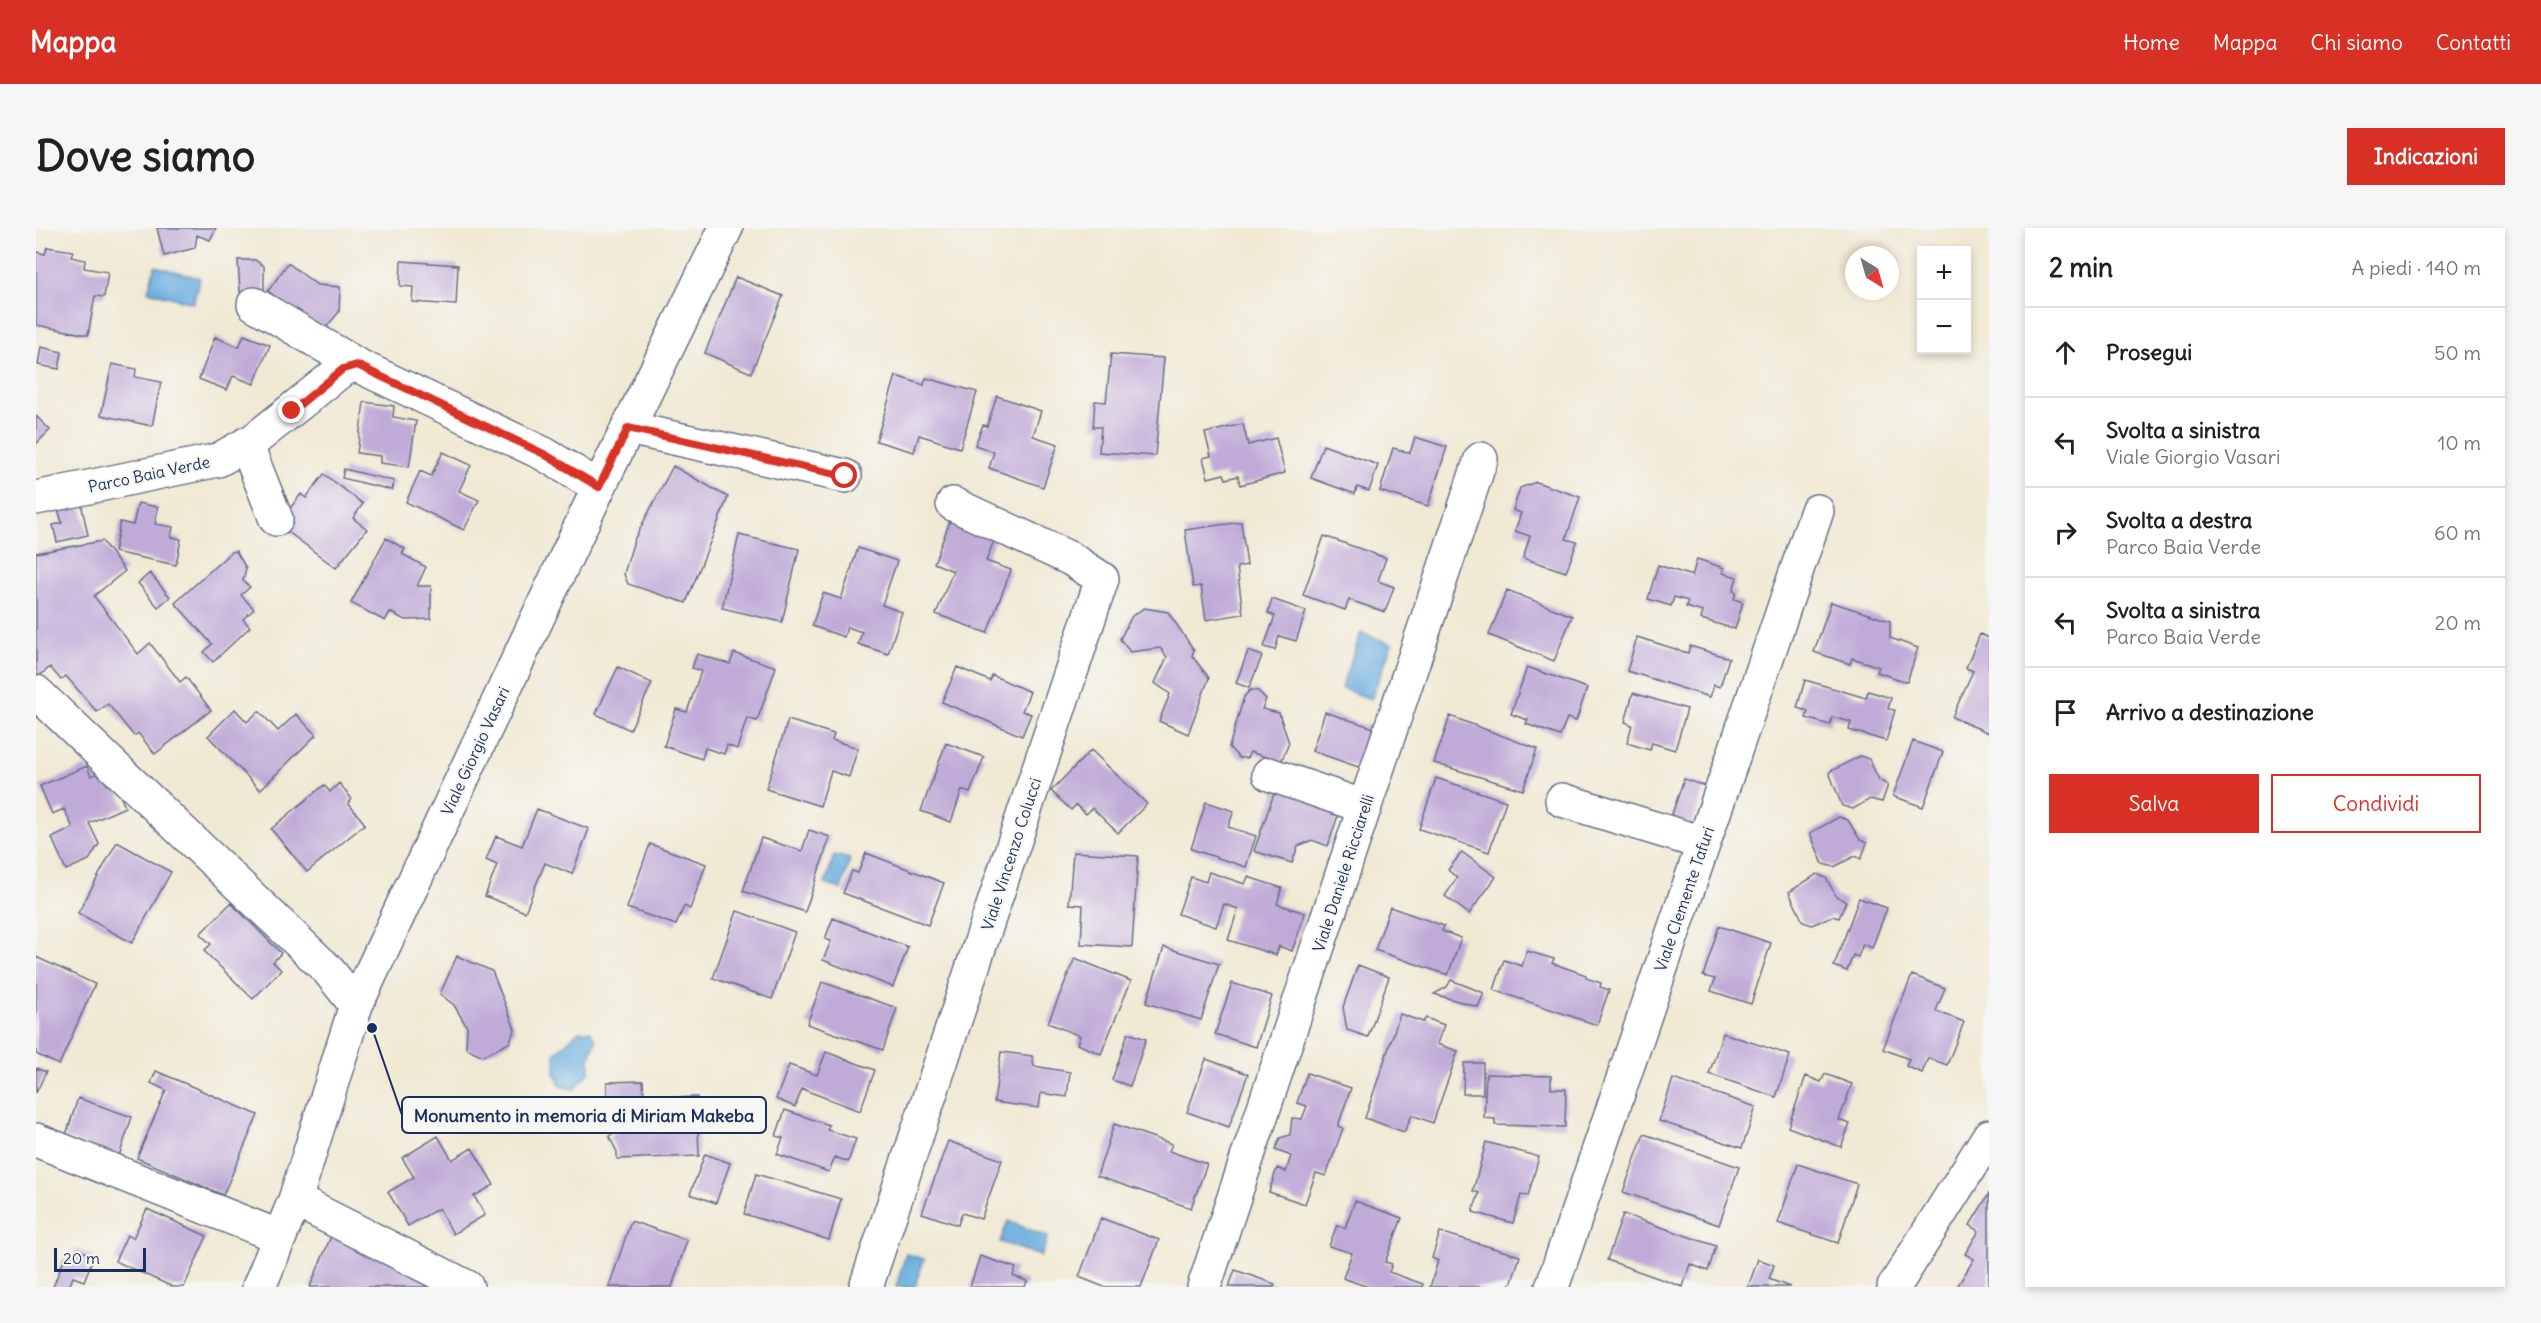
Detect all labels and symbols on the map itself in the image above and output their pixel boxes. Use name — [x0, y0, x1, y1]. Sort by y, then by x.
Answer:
north arrow — [1845, 246, 1899, 300]
route end — [278, 397, 304, 423]
street label: Parco Baia Verde — [86, 451, 212, 497]
route start — [831, 462, 857, 488]
street label: Viale Giorgio Vasari — [436, 684, 514, 818]
street label: Viale Vincenzo Colucci — [977, 775, 1045, 933]
street label: Viale Daniele Ricciarelli — [1308, 792, 1378, 954]
street label: Viale Clemente Tafuri — [1650, 824, 1718, 974]
callout: Monumento in memoria di Miriam Makeba — [402, 1097, 766, 1133]
text: Monumento in memoria di Miriam Makeba — [414, 1104, 754, 1127]
scale bar — [54, 1245, 146, 1272]

